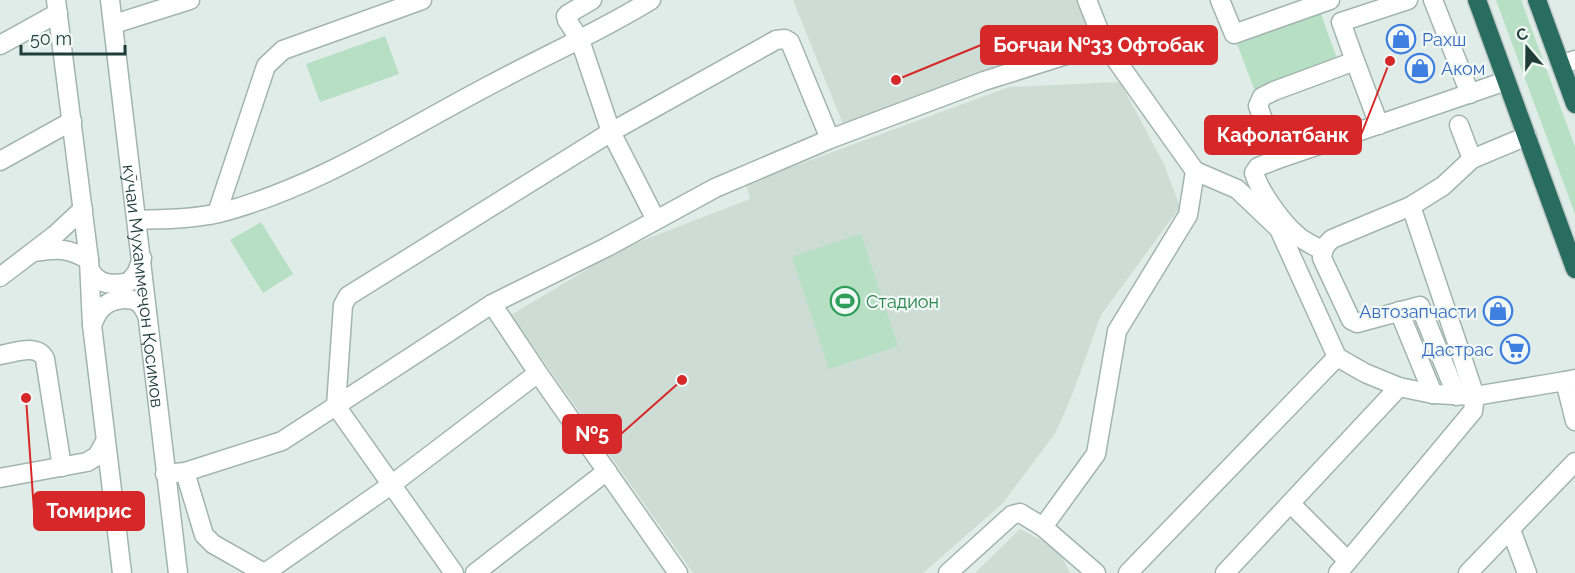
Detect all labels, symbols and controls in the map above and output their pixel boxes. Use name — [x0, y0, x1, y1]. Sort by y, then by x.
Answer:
scale bar — [21, 18, 124, 56]
north arrow — [1497, 18, 1557, 78]
shop icon: Рахш — [1385, 23, 1417, 55]
text: С — [1514, 24, 1530, 45]
callout: Боғчаи №33 Офтобак — [981, 26, 1217, 64]
text: 50 m — [30, 28, 72, 49]
place label: Рахш — [1422, 29, 1466, 50]
text: Боғчаи №33 Офтобак — [993, 33, 1205, 57]
shop icon: Аком — [1404, 52, 1436, 84]
place label: Аком — [1441, 58, 1485, 79]
callout: Кафолатбанк — [1205, 116, 1361, 154]
text: Кафолатбанк — [1217, 123, 1349, 147]
street label: кӯчаи Мухаммеҷон Қосимов — [119, 163, 169, 409]
sports icon: Стадион — [829, 285, 861, 317]
place label: Стадион — [866, 291, 939, 312]
shop icon: Автозапчасти — [1482, 295, 1514, 327]
place label: Автозапчасти — [1359, 301, 1477, 322]
supermarket icon: Дастрас — [1499, 333, 1531, 365]
place label: Дастрас — [1421, 339, 1494, 360]
callout: №5 — [563, 415, 621, 453]
text: №5 — [575, 422, 609, 446]
callout: Томирис — [34, 492, 144, 530]
text: Томирис — [46, 499, 132, 523]

